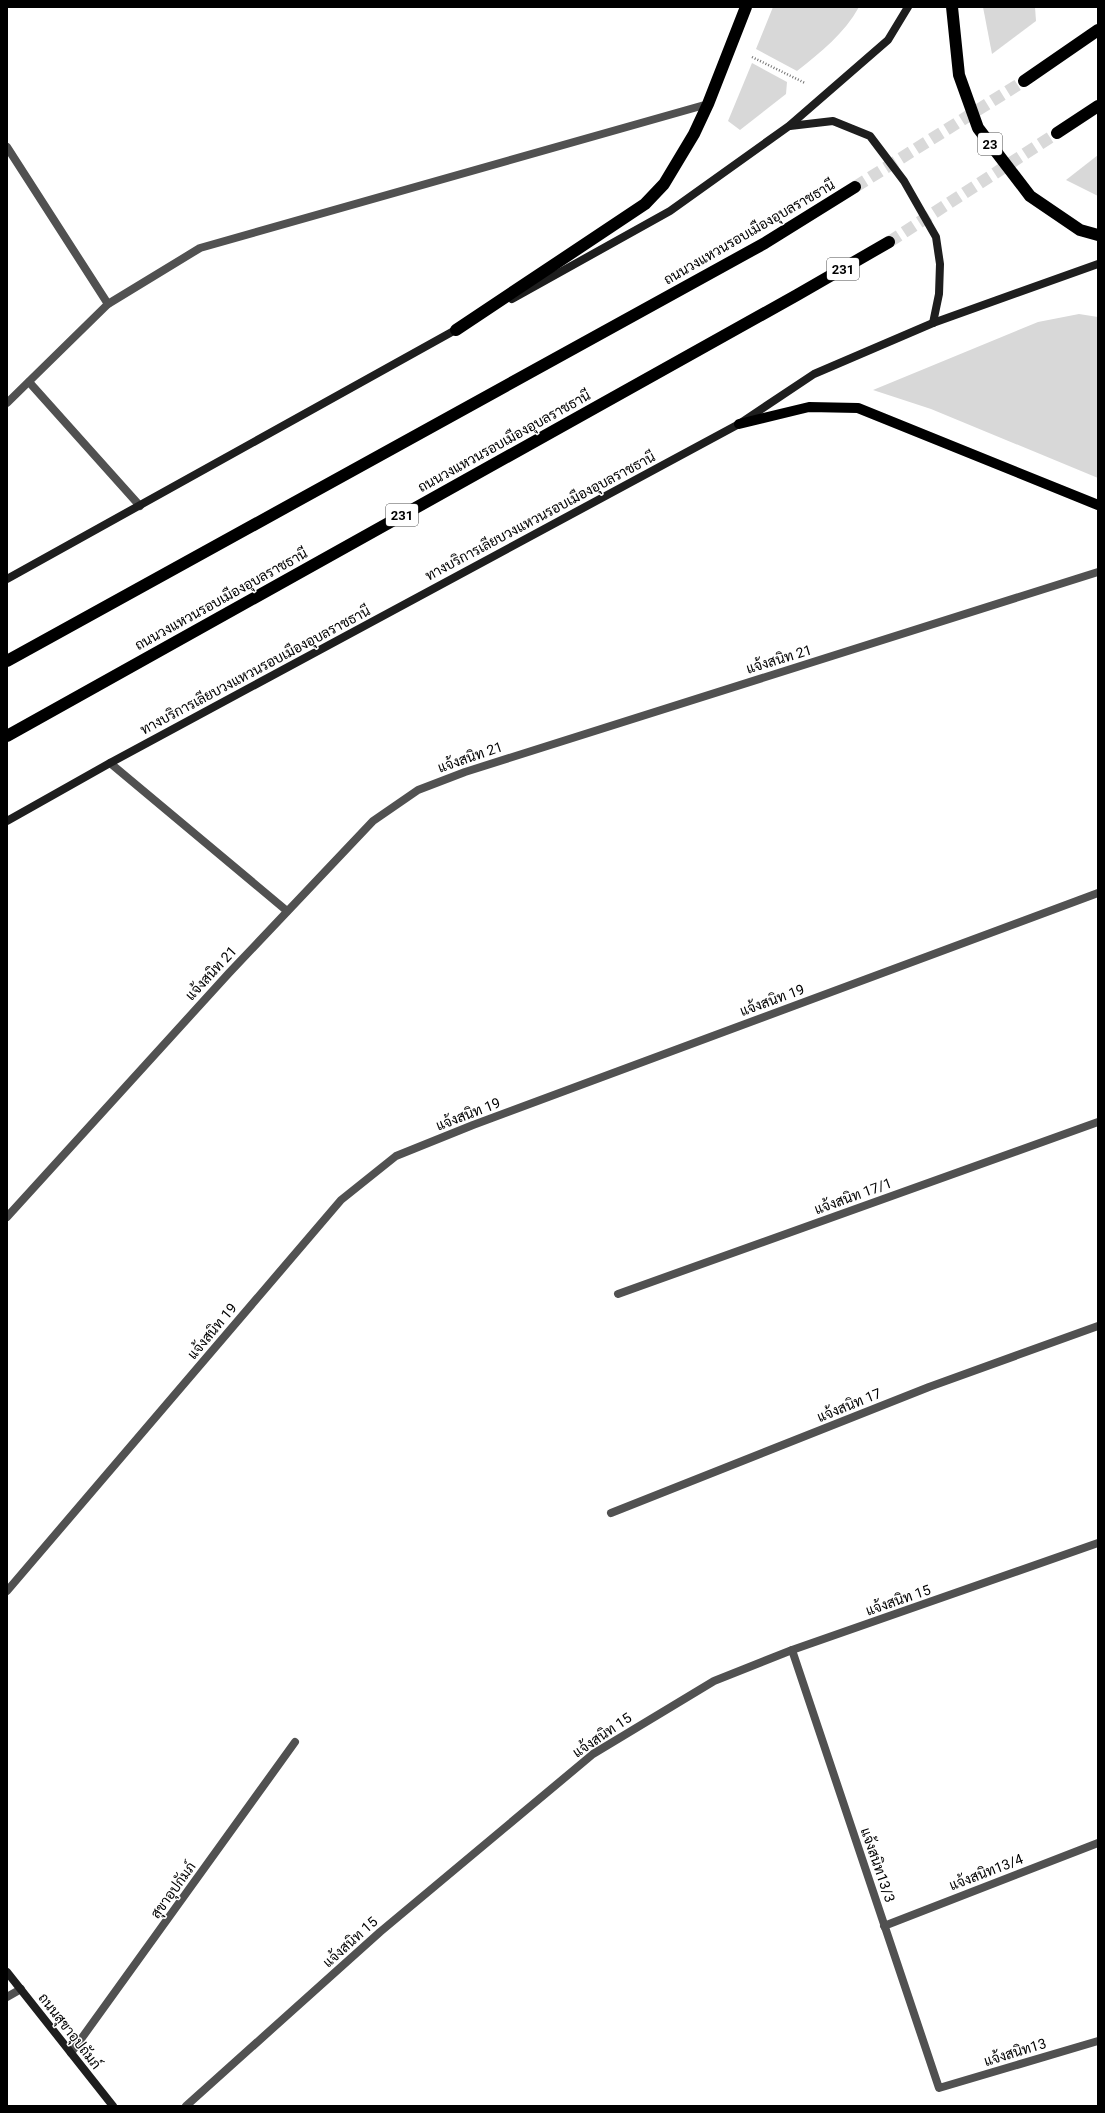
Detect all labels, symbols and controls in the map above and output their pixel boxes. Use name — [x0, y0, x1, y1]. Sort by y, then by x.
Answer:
road number: 23 — [978, 133, 1002, 155]
street label: ถนนวงแหวนรอบเมืองอุบลราชธานี — [660, 175, 838, 289]
road number: 231 — [827, 258, 859, 280]
street label: ถนนวงแหวนรอบเมืองอุบลราชธานี — [414, 386, 594, 497]
street label: ทางบริการเลียบวงแหวนรอบเมืองอุบลราชธานี — [422, 447, 659, 585]
road number: 231 — [386, 504, 418, 526]
street label: ถนนวงแหวนรอบเมืองอุบลราชธานี — [131, 544, 311, 655]
street label: ทางบริการเลียบวงแหวนรอบเมืองอุบลราชธานี — [137, 601, 374, 739]
street label: แจ้งสนิท 21 — [744, 640, 814, 677]
street label: แจ้งสนิท 21 — [435, 737, 505, 776]
street label: แจ้งสนิท 21 — [181, 942, 240, 1003]
street label: แจ้งสนิท 19 — [737, 980, 807, 1019]
street label: แจ้งสนิท 19 — [433, 1093, 502, 1134]
street label: แจ้งสนิท 17/1 — [812, 1174, 894, 1217]
street label: แจ้งสนิท 19 — [183, 1299, 240, 1362]
street label: แจ้งสนิท 17 — [814, 1384, 883, 1425]
street label: แจ้งสนิท 15 — [863, 1580, 933, 1619]
street label: แจ้งสนิท 15 — [569, 1709, 635, 1761]
street label: แจ้งสนิท13/3 — [858, 1825, 899, 1904]
street label: แจ้งสนิท13/4 — [946, 1850, 1025, 1893]
street label: สุขาอุปกัมภ์ — [146, 1858, 200, 1923]
street label: แจ้งสนิท 15 — [319, 1913, 381, 1971]
street label: ถนนสุขาอุปถัมภ์ — [34, 1989, 105, 2073]
street label: แจ้งสนิท13 — [982, 2034, 1048, 2069]

